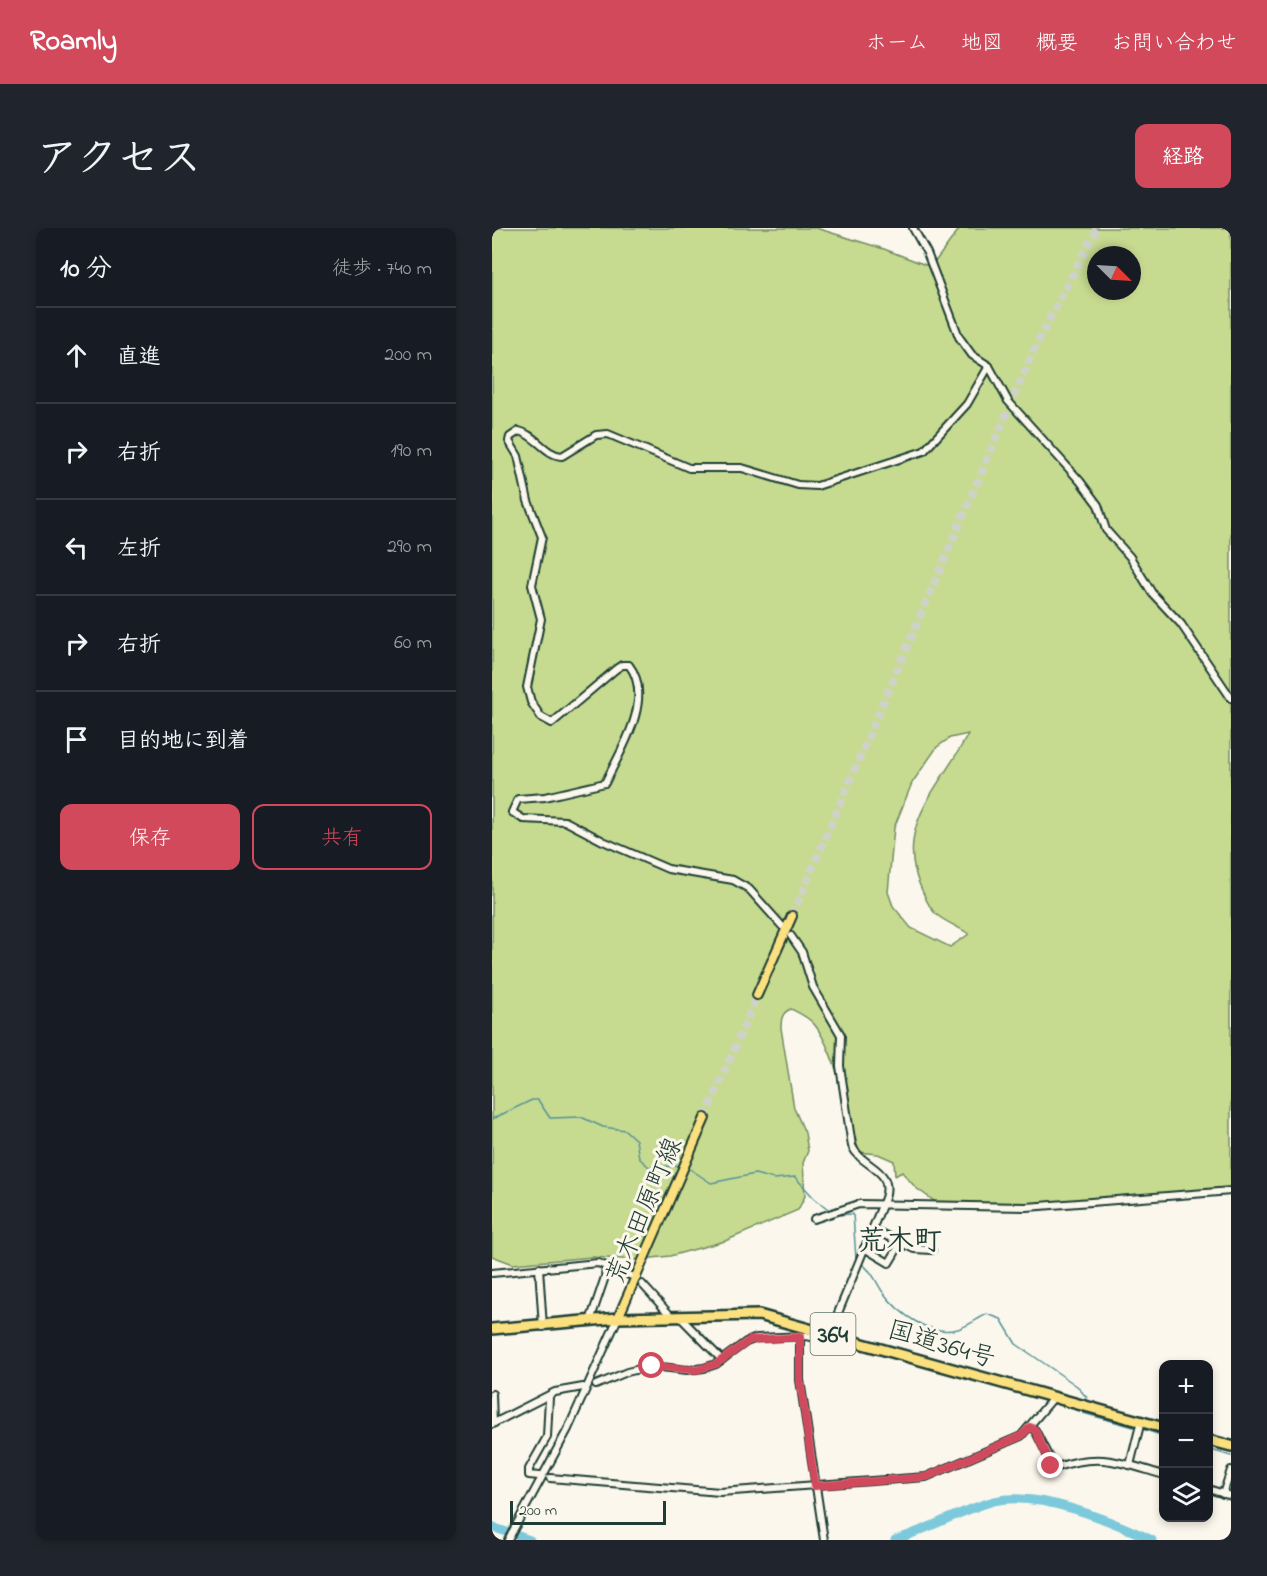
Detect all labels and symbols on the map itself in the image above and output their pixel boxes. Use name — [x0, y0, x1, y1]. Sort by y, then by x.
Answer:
north arrow — [1087, 246, 1141, 300]
street label: 荒木田原町線 — [598, 1132, 694, 1290]
district label: 荒木町 — [858, 1222, 942, 1263]
street label: 国道364号 — [883, 1312, 1000, 1379]
road number: 364 — [810, 1313, 856, 1355]
route start — [638, 1352, 664, 1378]
route end — [1037, 1452, 1063, 1478]
scale bar — [510, 1498, 666, 1526]

